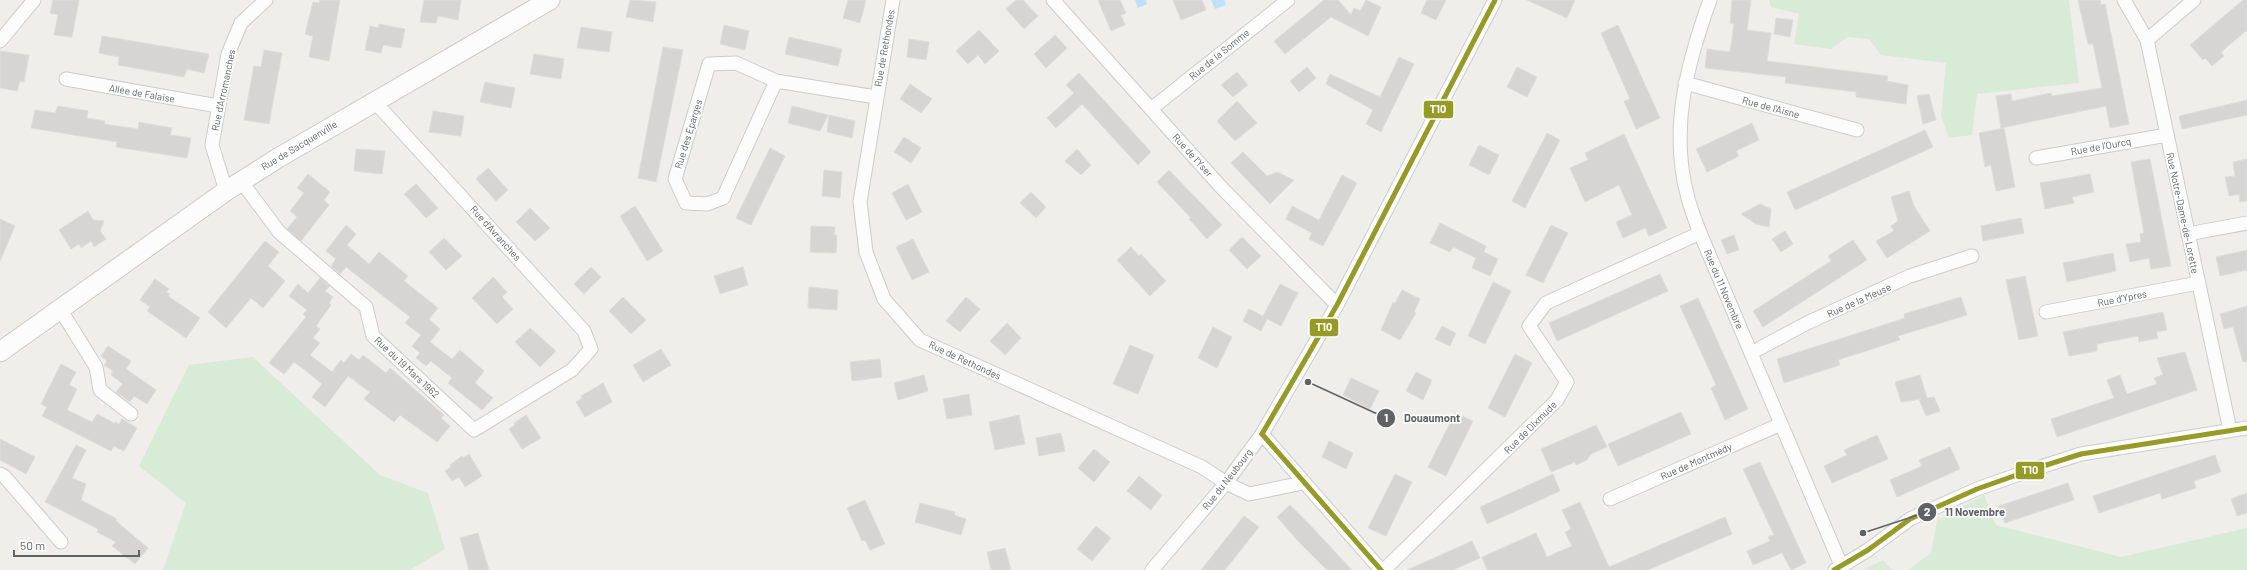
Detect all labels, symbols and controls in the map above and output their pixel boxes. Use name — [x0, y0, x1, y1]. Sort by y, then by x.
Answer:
street label: Rue de Rethondes — [871, 8, 897, 88]
street label: Rue de la Somme — [1186, 26, 1252, 82]
street label: Rue d'Arromanches — [209, 48, 238, 132]
street label: Allée de Falaise — [108, 81, 176, 105]
street label: Rue de l'Aisne — [1741, 94, 1801, 120]
street label: Rue des Eparges — [672, 98, 704, 170]
line badge: T10 — [1423, 100, 1454, 119]
text: T10 — [1430, 102, 1446, 115]
street label: Rue de Sacquenville — [259, 118, 339, 172]
street label: Rue de l'Yser — [1170, 131, 1216, 180]
street label: Rue de l'Ourcq — [2070, 135, 2132, 157]
street label: Rue Notre-Dame-de-Lorette — [2164, 151, 2202, 275]
street label: Rue d'Avranches — [468, 203, 524, 263]
street label: Rue du 11 Novembre — [1702, 247, 1746, 331]
street label: Rue de la Meuse — [1825, 280, 1893, 320]
street label: Rue d'Ypres — [2096, 287, 2148, 309]
line badge: T10 — [1309, 318, 1339, 337]
text: T10 — [1316, 320, 1332, 333]
street label: Rue du 19 Mars 1962 — [372, 334, 442, 400]
street label: Rue de Rethondes — [927, 338, 1003, 382]
street label: Rue de Dixmude — [1501, 398, 1559, 456]
callout: Douaumont — [1376, 406, 1468, 429]
text: 1 — [1384, 410, 1388, 424]
text: Douaumont — [1404, 411, 1460, 424]
street label: Rue de Montmédy — [1658, 440, 1734, 482]
street label: Rue du Neubourg — [1199, 446, 1255, 512]
line badge: T10 — [2015, 461, 2045, 480]
text: T10 — [2022, 463, 2038, 476]
callout: 11 Novembre — [1917, 500, 2013, 523]
text: 2 — [1924, 504, 1931, 518]
text: 11 Novembre — [1945, 505, 2005, 518]
scale bar — [14, 532, 139, 558]
text: 50 m — [20, 538, 45, 552]

